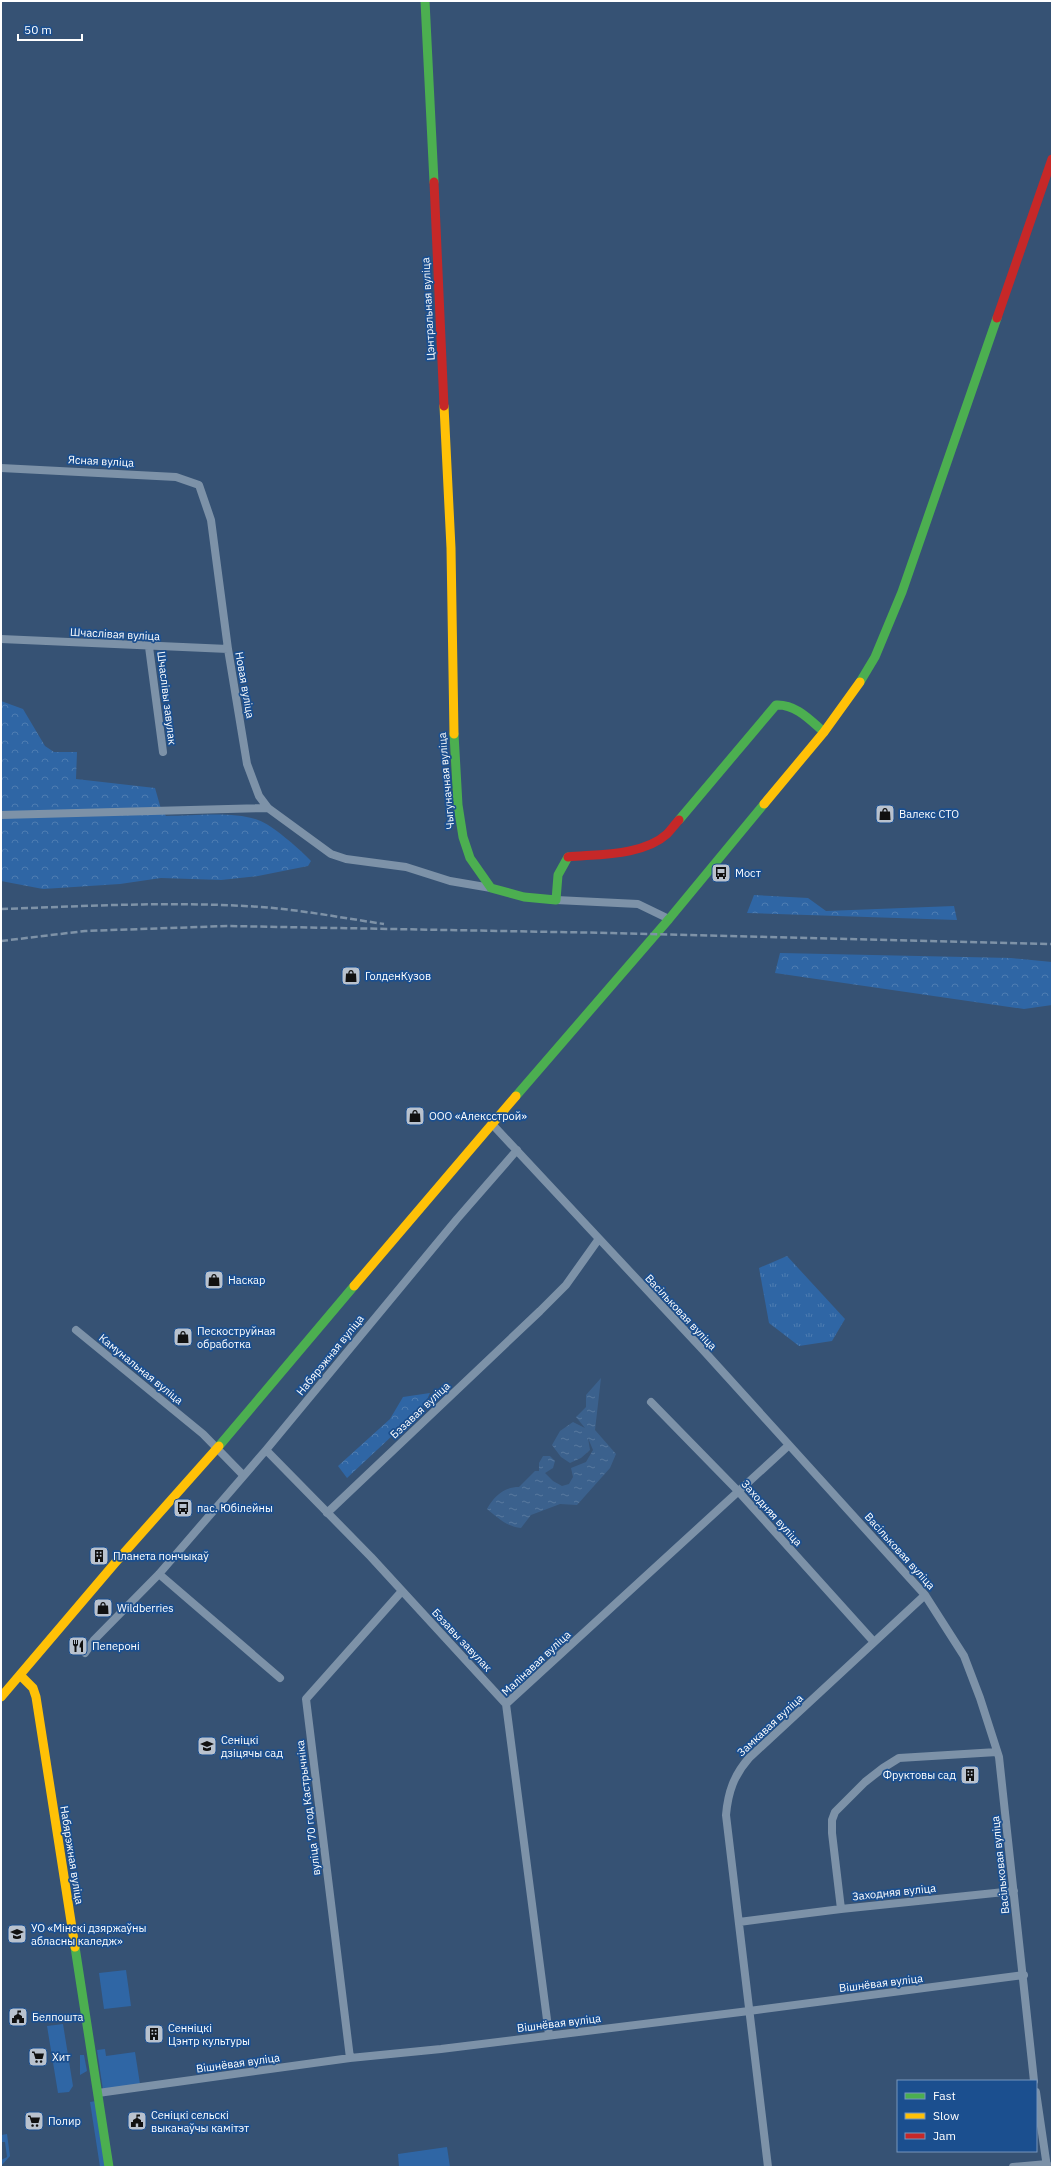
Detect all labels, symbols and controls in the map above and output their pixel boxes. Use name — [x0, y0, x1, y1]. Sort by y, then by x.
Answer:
scale bar — [18, 16, 82, 42]
text: 50 m — [24, 22, 52, 37]
street label: Цэнтральная вуліца — [418, 257, 438, 361]
street label: Ясная вуліца — [68, 452, 135, 470]
street label: Шчаслівая вуліца — [70, 625, 160, 643]
street label: Шчаслівы завулак — [154, 650, 180, 746]
street label: Новая вуліца — [232, 651, 258, 719]
street label: Чыгуначная вуліца — [435, 732, 457, 830]
shop icon: Валекс СТО — [874, 803, 896, 825]
place label: Валекс СТО — [899, 807, 959, 821]
bus stop icon: Мост — [710, 862, 732, 884]
place label: Мост — [735, 866, 761, 880]
shop icon: ГолденКузов — [340, 965, 362, 987]
place label: ГолденКузов — [365, 969, 431, 983]
shop icon: ООО «Алексстрой» — [404, 1105, 426, 1127]
place label: ООО «Алексстрой» — [429, 1109, 527, 1123]
shop icon: Наскар — [203, 1269, 225, 1291]
street label: Васільковая вуліца — [642, 1271, 720, 1353]
place label: Наскар — [228, 1273, 265, 1287]
street label: Набярэжная вуліца — [293, 1312, 367, 1398]
place label: Пескоструйная обработка — [197, 1324, 276, 1351]
shop icon: Пескоструйная обработка — [172, 1326, 194, 1348]
street label: Камунальная вуліца — [96, 1331, 186, 1407]
street label: Бэзавая вуліца — [387, 1379, 453, 1441]
street label: Заходняя вуліца — [739, 1477, 805, 1549]
bus stop icon: пас. Юбілейны — [172, 1497, 194, 1519]
place label: пас. Юбілейны — [197, 1501, 273, 1515]
street label: Васільковая вуліца — [862, 1510, 938, 1592]
building icon: Планета пончыкаў — [88, 1545, 110, 1567]
place label: Планета пончыкаў — [113, 1549, 209, 1563]
shop icon: Wildberries — [92, 1597, 114, 1619]
place label: Wildberries — [117, 1601, 174, 1615]
street label: Бэзавы завулак — [429, 1605, 495, 1675]
street label: Малінавая вуліца — [499, 1627, 574, 1699]
restaurant icon: Пепероні — [67, 1635, 89, 1657]
place label: Пепероні — [92, 1639, 140, 1653]
street label: Замкавая вуліца — [734, 1691, 806, 1759]
place label: Сеніцкі дзіцячы сад — [221, 1733, 283, 1760]
school or university icon: Сеніцкі дзіцячы сад — [196, 1735, 218, 1757]
street label: вуліца 70 год Кастрычніка — [293, 1739, 323, 1876]
building icon: Фруктовы сад — [959, 1764, 981, 1786]
place label: Фруктовы сад — [883, 1768, 956, 1782]
street label: Набярэжная вуліца — [57, 1805, 87, 1905]
street label: Васільковая вуліца — [988, 1815, 1012, 1915]
street label: Заходняя вуліца — [851, 1881, 937, 1903]
place label: УО «Мінскі дзяржаўны абласны каледж» — [31, 1921, 147, 1948]
school or university icon: УО «Мінскі дзяржаўны абласны каледж» — [6, 1923, 28, 1945]
street label: Вішнёвая вуліца — [838, 1971, 924, 1995]
public building icon: Белпошта — [7, 2006, 29, 2028]
place label: Белпошта — [32, 2010, 84, 2024]
street label: Вішнёвая вуліца — [516, 2011, 602, 2035]
place label: Сенніцкі Цэнтр культуры — [168, 2021, 250, 2048]
building icon: Сенніцкі Цэнтр культуры — [143, 2023, 165, 2045]
supermarket icon: Хит — [27, 2046, 49, 2068]
place label: Хит — [52, 2050, 70, 2064]
street label: Вішнёвая вуліца — [195, 2050, 281, 2076]
legend — [897, 2080, 1037, 2152]
text: Fast — [933, 2088, 956, 2103]
place label: Сеніцкі сельскі выканаўчы камітэт — [151, 2108, 249, 2135]
text: Slow — [933, 2108, 959, 2123]
supermarket icon: Полир — [23, 2110, 45, 2132]
public building icon: Сеніцкі сельскі выканаўчы камітэт — [126, 2110, 148, 2132]
place label: Полир — [48, 2114, 81, 2128]
text: Jam — [933, 2128, 956, 2143]

